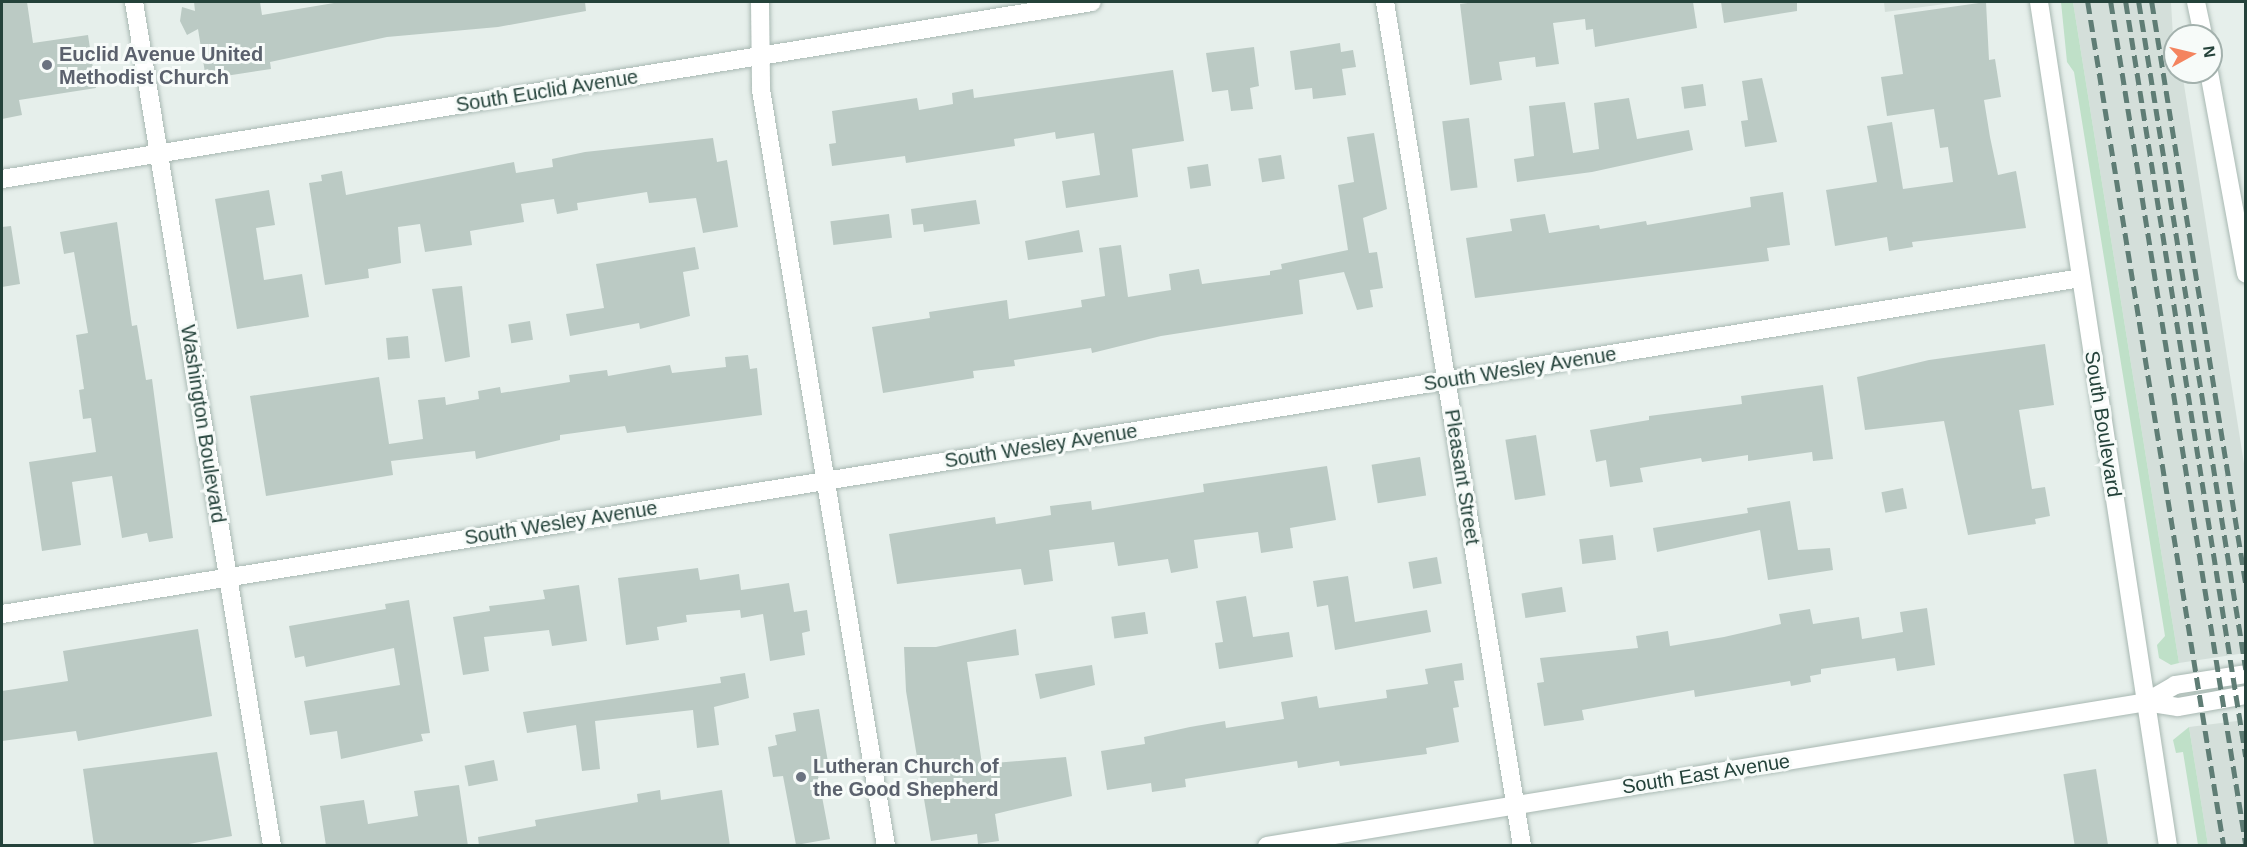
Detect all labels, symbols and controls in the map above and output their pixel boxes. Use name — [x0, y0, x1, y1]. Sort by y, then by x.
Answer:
north arrow — [2163, 24, 2223, 84]
place label: Euclid Avenue United Methodist Church — [59, 42, 264, 89]
text: N — [2200, 45, 2219, 59]
marker: Euclid Avenue United Methodist Church — [40, 58, 54, 72]
street label: South Euclid Avenue — [454, 65, 640, 117]
street label: Washington Boulevard — [175, 323, 231, 525]
street label: South Wesley Avenue — [1421, 342, 1619, 396]
street label: South Boulevard — [2080, 349, 2126, 499]
street label: Pleasant Street — [1439, 408, 1485, 546]
street label: South Wesley Avenue — [942, 419, 1140, 473]
street label: South Wesley Avenue — [462, 496, 660, 550]
street label: South East Avenue — [1620, 749, 1792, 799]
place label: Lutheran Church of the Good Shepherd — [813, 754, 999, 801]
marker: Lutheran Church of the Good Shepherd — [794, 770, 808, 784]

